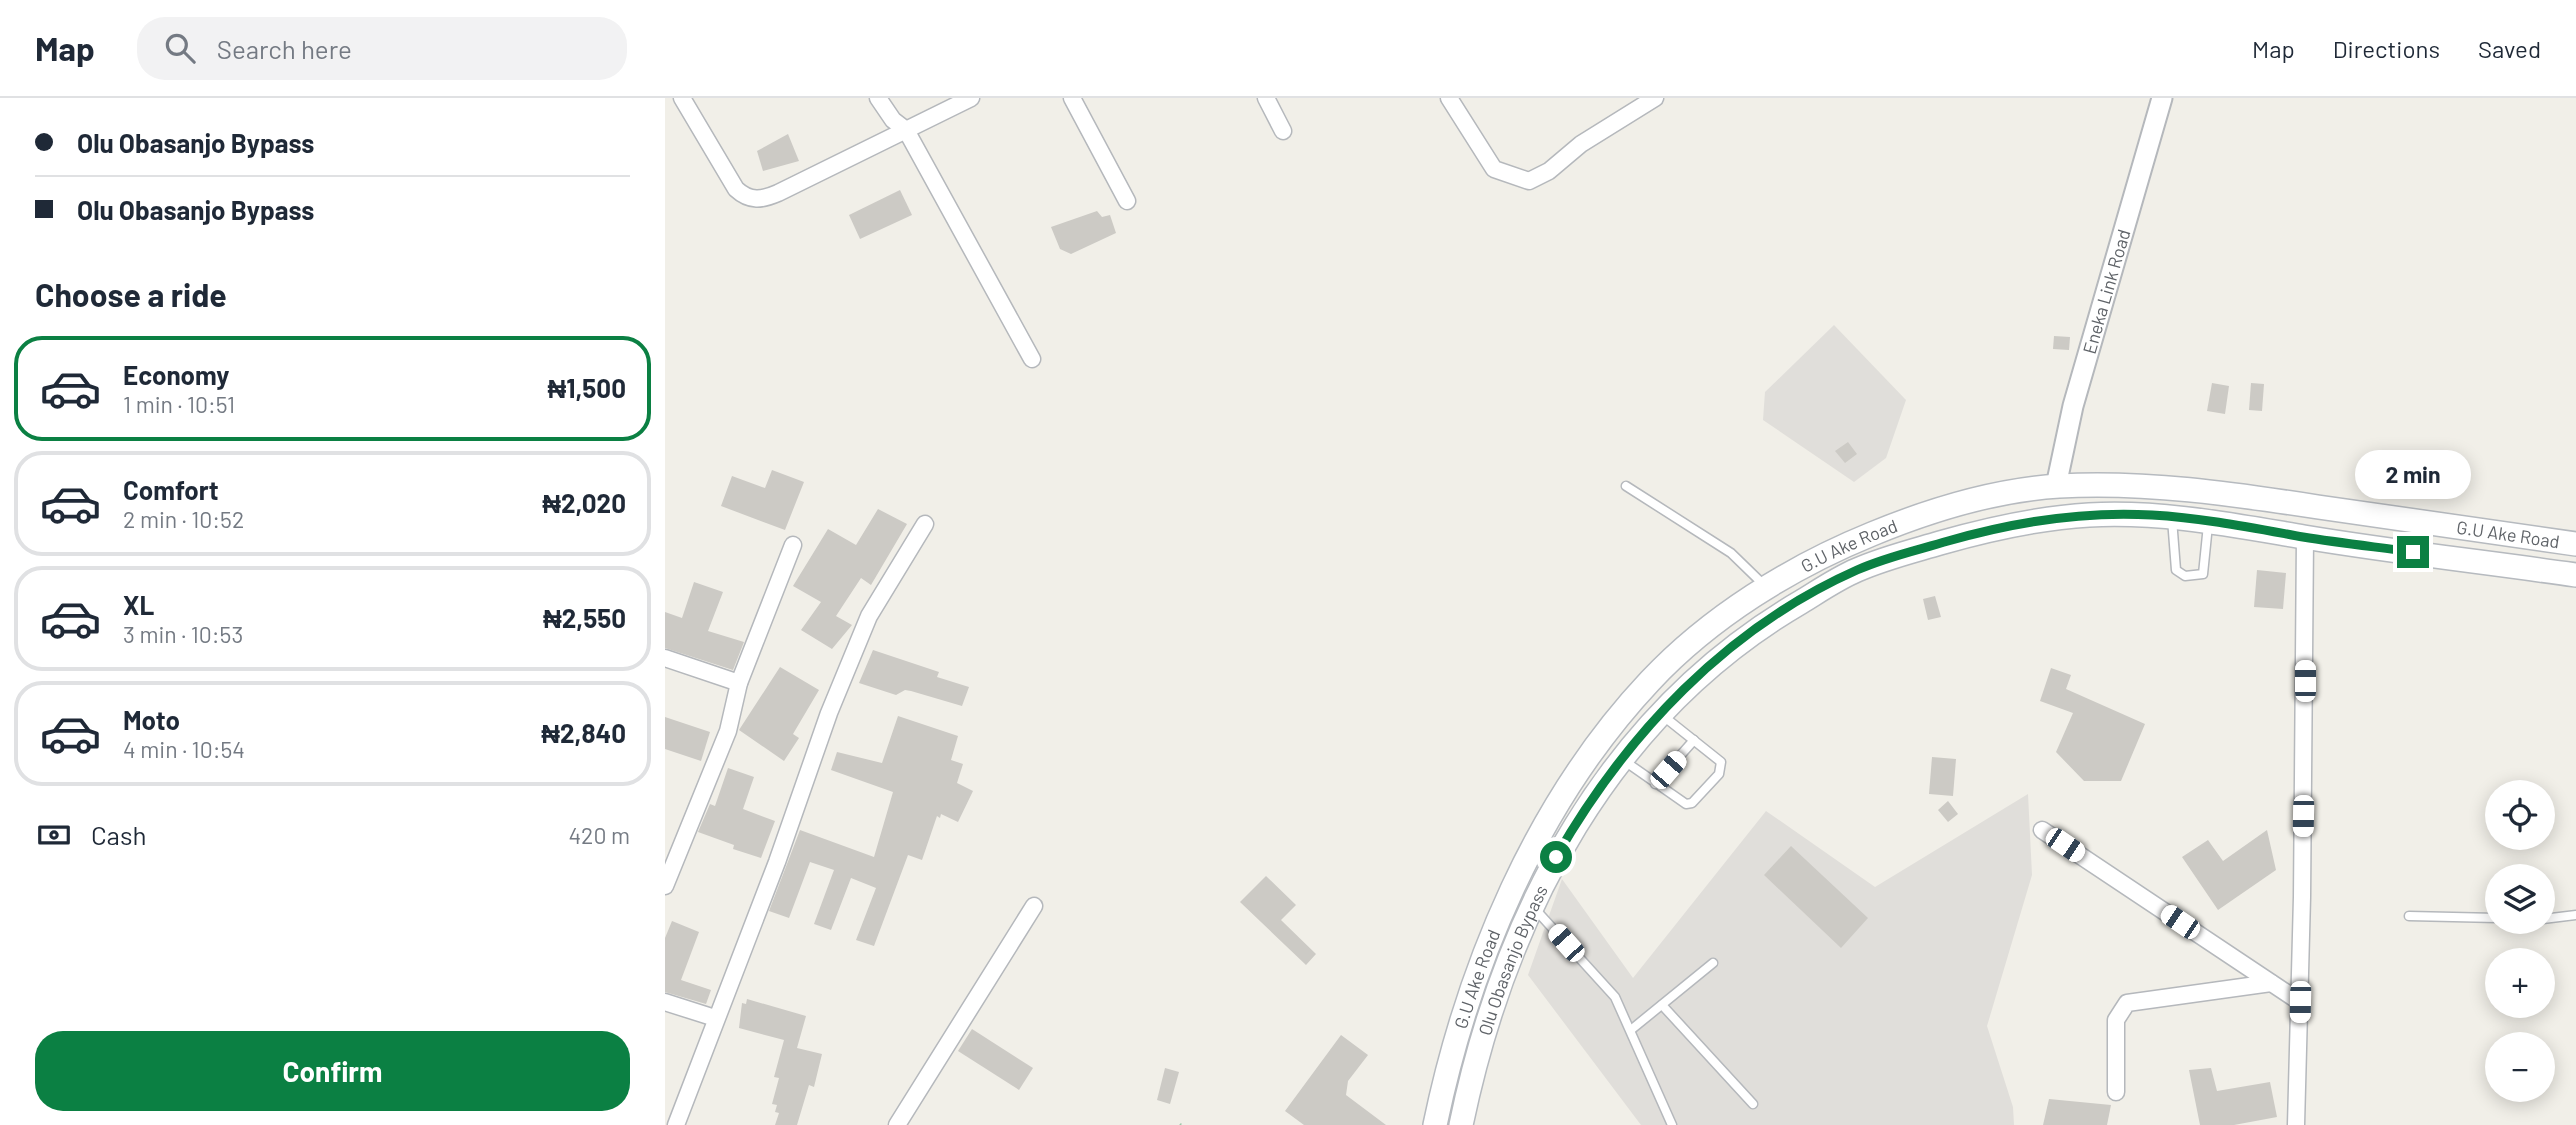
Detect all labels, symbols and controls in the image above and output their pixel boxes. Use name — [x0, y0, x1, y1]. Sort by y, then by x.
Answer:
search box — [137, 17, 627, 80]
text: Map — [35, 28, 95, 68]
icon: search — [161, 29, 199, 67]
text: Search here — [217, 33, 352, 64]
text: Map — [2252, 34, 2295, 63]
text: Directions — [2333, 34, 2440, 63]
text: Saved — [2478, 34, 2541, 63]
text: Olu Obasanjo Bypass — [77, 127, 314, 158]
text: Olu Obasanjo Bypass — [77, 194, 314, 225]
street label: Eneka Link Road — [2078, 227, 2135, 356]
text: Choose a ride — [35, 275, 227, 313]
icon: car — [39, 357, 102, 420]
text: Economy — [123, 359, 229, 390]
text: ₦1,500 — [547, 372, 626, 403]
text: 1 min · 10:51 — [123, 390, 235, 418]
callout: 2 min — [2355, 450, 2471, 500]
text: 2 min — [2385, 460, 2441, 488]
icon: car — [39, 472, 102, 535]
text: Comfort — [123, 474, 219, 505]
text: ₦2,020 — [542, 487, 626, 518]
text: 2 min · 10:52 — [123, 505, 244, 533]
street label: G.U Ake Road — [1797, 514, 1900, 577]
street label: G.U Ake Road — [2455, 516, 2561, 552]
route end — [2397, 536, 2429, 568]
icon: car — [39, 587, 102, 650]
text: XL — [123, 589, 154, 620]
text: ₦2,550 — [543, 602, 626, 633]
text: 3 min · 10:53 — [123, 620, 243, 648]
car — [2295, 660, 2316, 702]
icon: car — [39, 702, 102, 765]
text: Moto — [123, 704, 180, 735]
text: ₦2,840 — [541, 717, 626, 748]
text: 4 min · 10:54 — [123, 735, 245, 763]
car — [1647, 747, 1690, 793]
map controls — [2485, 780, 2555, 1102]
button: locate — [2485, 780, 2555, 850]
car — [2293, 795, 2314, 837]
icon: cash — [35, 816, 73, 854]
text: Cash — [91, 819, 146, 850]
text: 420 m — [568, 821, 630, 849]
car — [2042, 825, 2089, 865]
route start — [1540, 841, 1572, 873]
button: layers — [2485, 864, 2555, 934]
street label: Olu Obasanjo Bypass — [1473, 881, 1552, 1038]
car — [2157, 902, 2204, 942]
car — [1545, 920, 1588, 966]
street label: G.U Ake Road — [1449, 926, 1504, 1031]
button: + — [2485, 948, 2555, 1018]
car — [2290, 981, 2311, 1023]
button: Confirm — [35, 1031, 630, 1111]
button: − — [2485, 1032, 2555, 1102]

